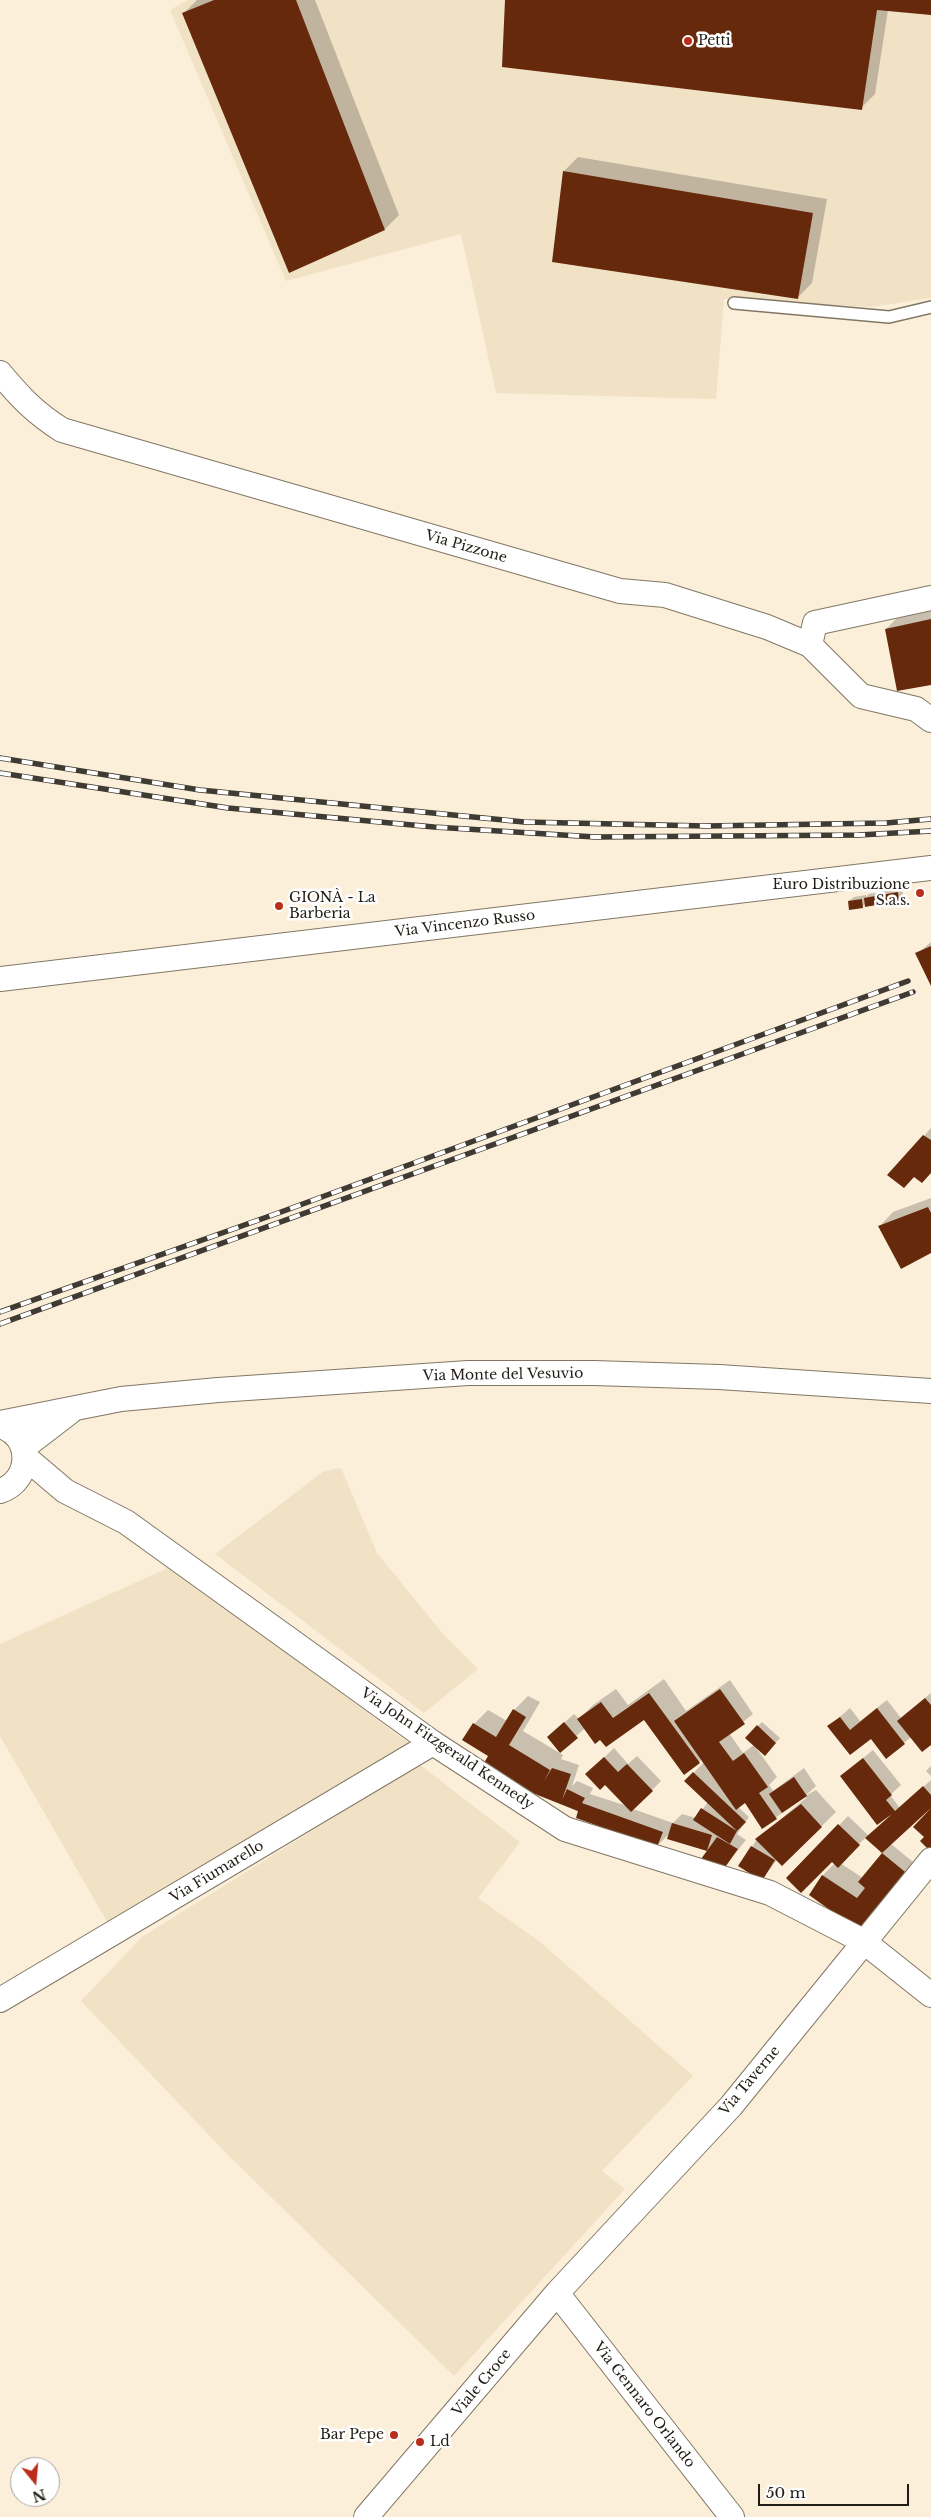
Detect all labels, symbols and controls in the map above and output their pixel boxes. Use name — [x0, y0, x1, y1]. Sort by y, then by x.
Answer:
place label: Petti — [698, 33, 731, 49]
marker: Petti — [682, 35, 694, 47]
street label: Via Pizzone — [423, 527, 509, 567]
place label: Euro Distribuzione S.a.s. — [773, 877, 910, 910]
marker: Euro Distribuzione S.a.s. — [914, 887, 926, 899]
place label: GIONÀ - La Barberia — [289, 890, 376, 922]
marker: GIONÀ - La Barberia — [273, 900, 285, 912]
street label: Via Vincenzo Russo — [394, 907, 536, 941]
street label: Via Monte del Vesuvio — [423, 1365, 583, 1385]
street label: Via John Fitzgerald Kennedy — [357, 1685, 537, 1813]
street label: Via Fiumarello — [167, 1837, 267, 1907]
street label: Via Taverne — [716, 2043, 784, 2119]
street label: Via Gennaro Orlando — [590, 2339, 698, 2471]
street label: Viale Croce — [449, 2346, 515, 2420]
place label: Bar Pepe — [320, 2427, 384, 2443]
marker: Bar Pepe — [388, 2429, 400, 2441]
place label: Ld — [430, 2434, 450, 2450]
marker: Ld — [414, 2436, 426, 2448]
north arrow — [10, 2457, 60, 2507]
scale bar — [761, 2474, 912, 2506]
text: 50 m — [766, 2483, 806, 2502]
text: N — [30, 2485, 48, 2506]

